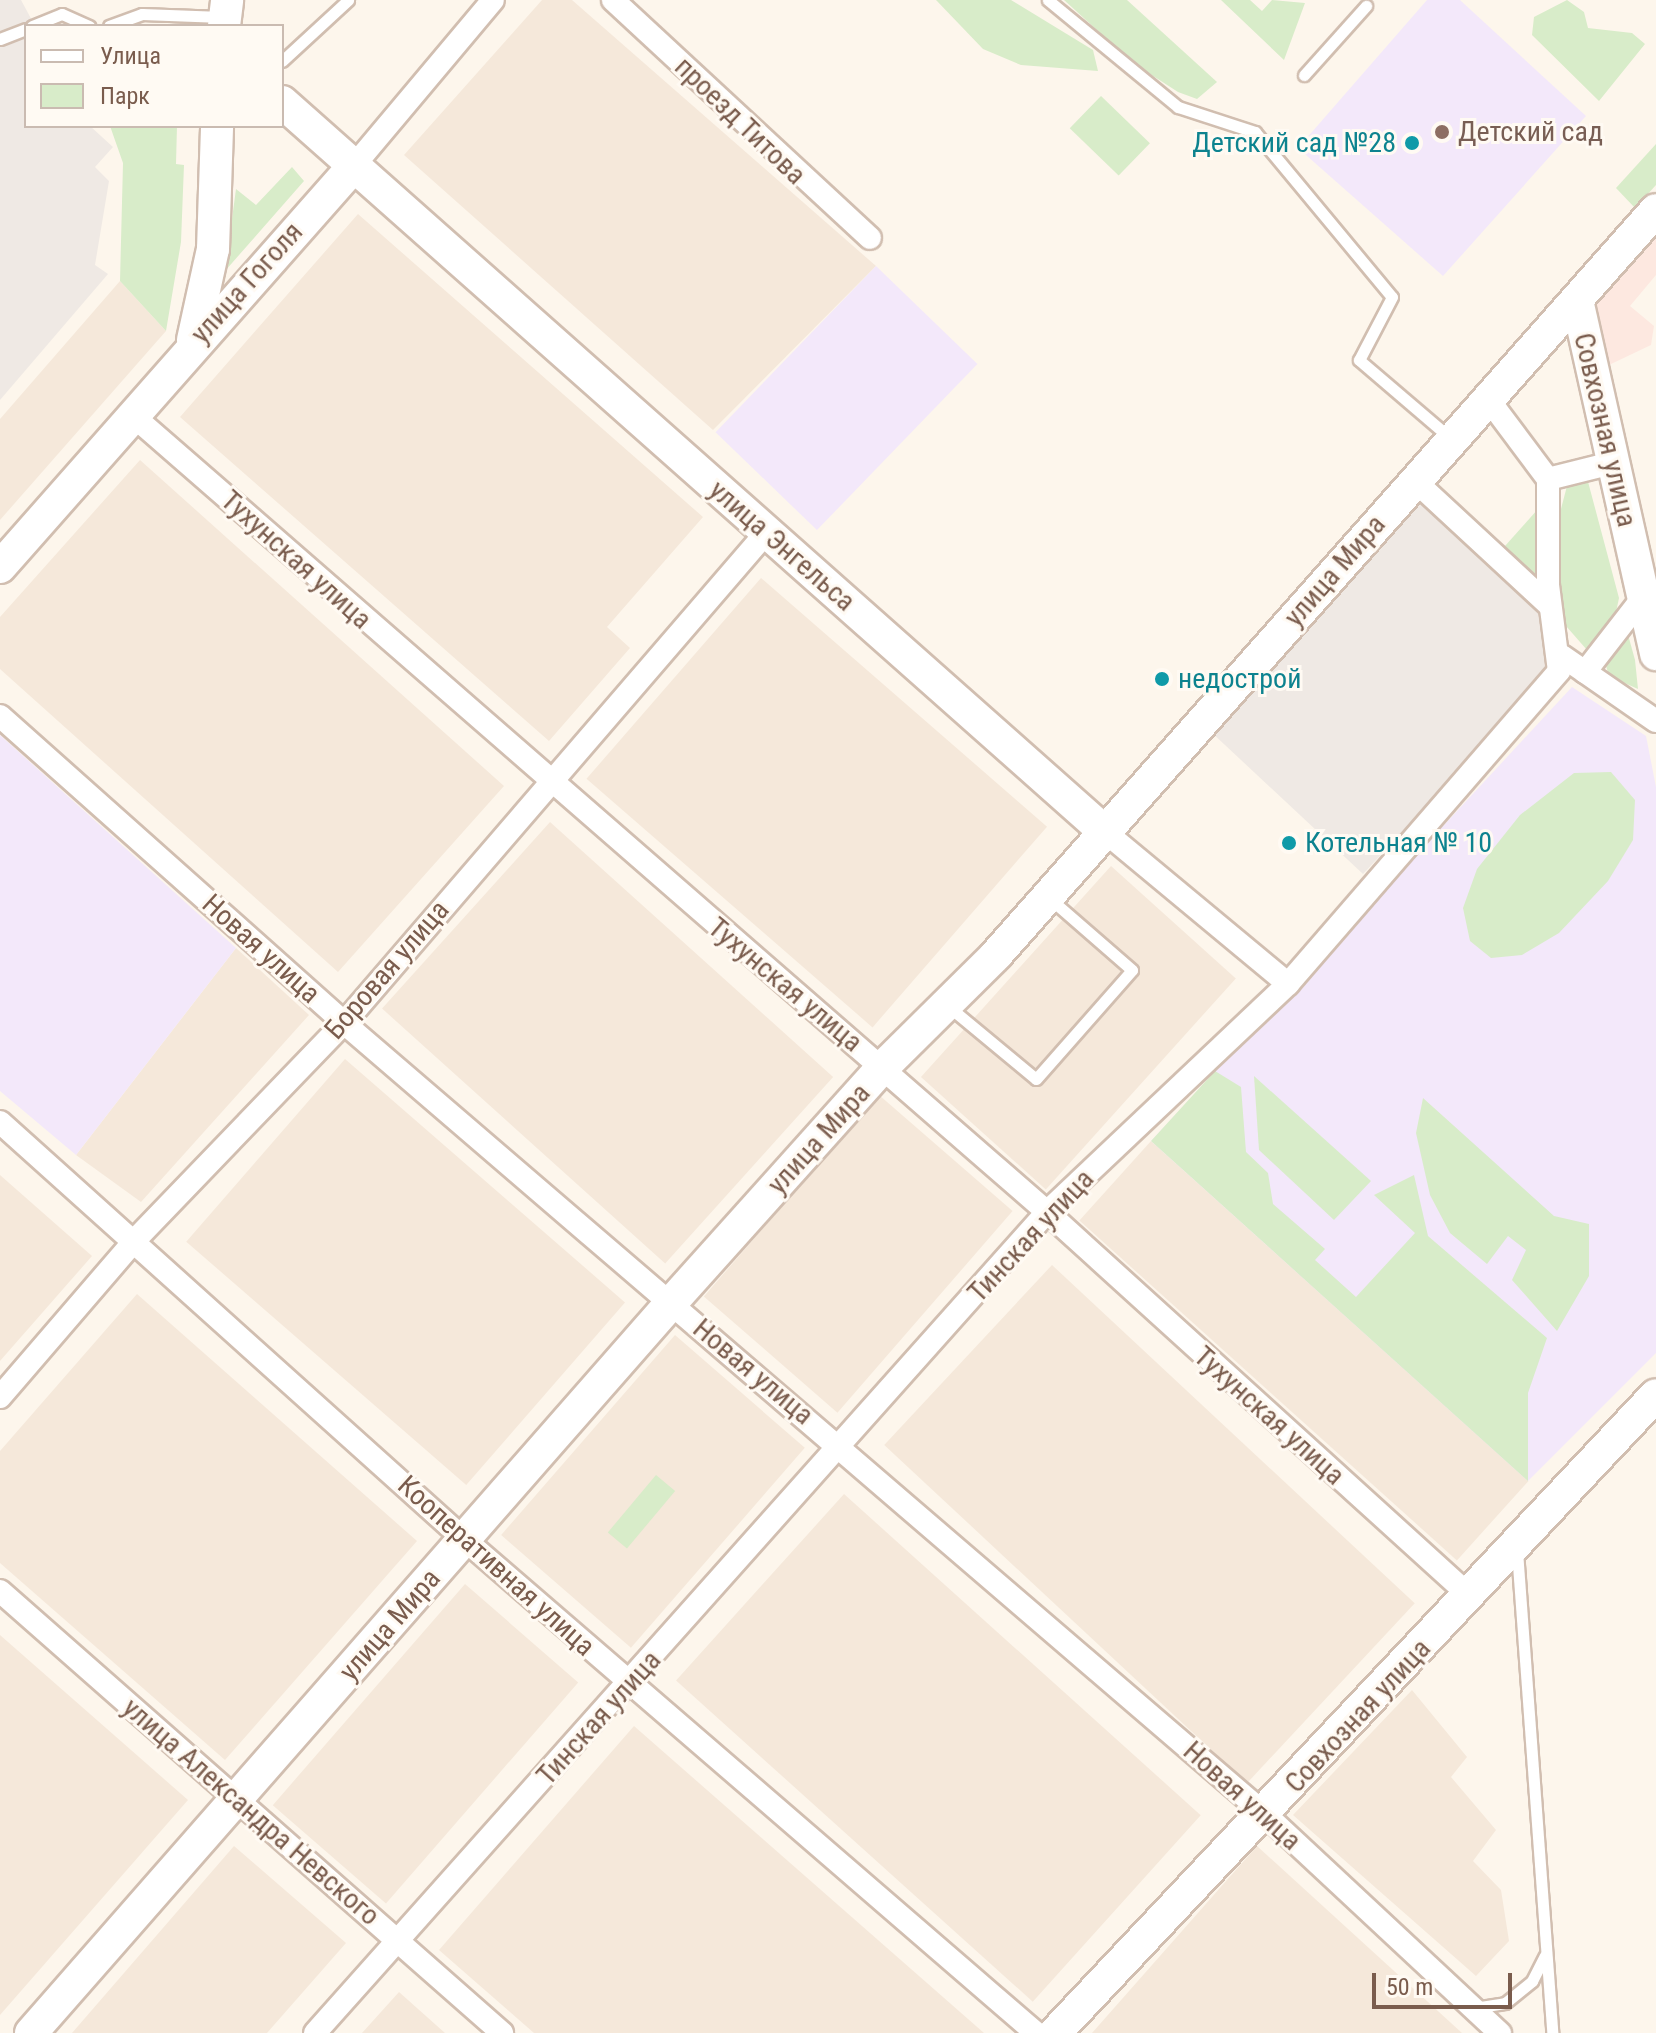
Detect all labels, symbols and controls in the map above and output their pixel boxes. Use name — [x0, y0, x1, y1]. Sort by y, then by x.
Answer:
legend — [24, 24, 284, 128]
text: Улица — [100, 42, 161, 70]
street label: проезд Титова — [667, 50, 813, 192]
text: Парк — [100, 82, 150, 110]
place label: Детский сад — [1458, 115, 1603, 149]
marker: Детский сад — [1433, 123, 1451, 141]
place label: Детский сад №28 — [1192, 126, 1396, 160]
marker: Детский сад №28 — [1403, 134, 1421, 152]
street label: улица Гоголя — [184, 216, 310, 350]
street label: Совхозная улица — [1566, 330, 1644, 530]
street label: улица Энгельса — [702, 474, 862, 618]
street label: Тухунская улица — [214, 484, 378, 636]
street label: улица Мира — [1277, 508, 1393, 634]
place label: недострой — [1178, 662, 1301, 696]
marker: недострой — [1153, 670, 1171, 688]
place label: Котельная № 10 — [1305, 826, 1492, 860]
marker: Котельная № 10 — [1280, 834, 1298, 852]
street label: Новая улица — [195, 887, 327, 1011]
street label: Боровая улица — [318, 894, 456, 1046]
street label: Тухунская улица — [701, 911, 869, 1059]
street label: улица Мира — [761, 1077, 877, 1201]
street label: Тинская улица — [961, 1163, 1101, 1309]
street label: Новая улица — [686, 1312, 820, 1432]
street label: Тухунская улица — [1187, 1340, 1351, 1492]
street label: Кооперативная улица — [391, 1469, 601, 1663]
street label: улица Мира — [332, 1562, 448, 1688]
street label: Совхозная улица — [1278, 1632, 1438, 1800]
street label: Тинская улица — [530, 1644, 668, 1792]
street label: улица Александра Невского — [116, 1691, 386, 1933]
street label: Новая улица — [1176, 1734, 1308, 1858]
scale bar — [1376, 1957, 1516, 2007]
text: 50 m — [1386, 1973, 1433, 2001]

